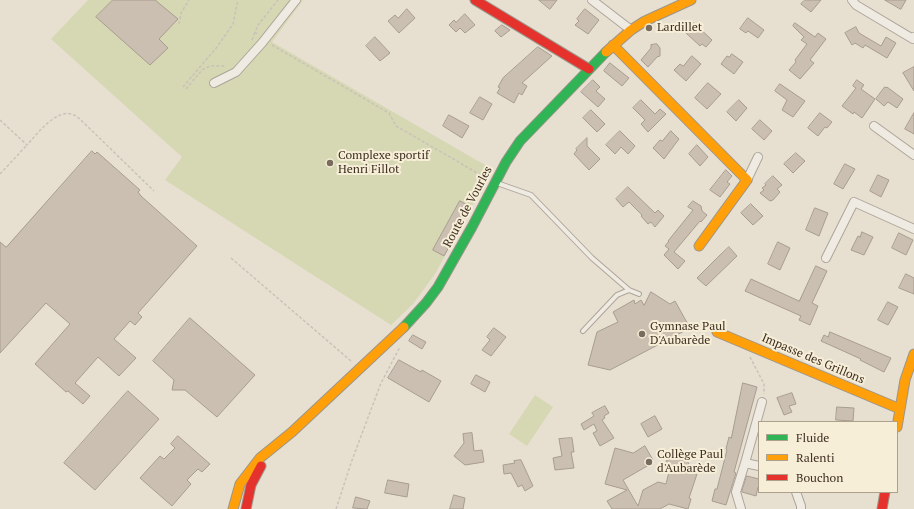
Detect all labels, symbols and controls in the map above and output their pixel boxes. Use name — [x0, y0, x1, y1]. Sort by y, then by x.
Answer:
place label: Lardillet — [657, 21, 702, 35]
marker: Lardillet — [644, 23, 654, 33]
place label: Complexe sportif Henri Fillot — [338, 149, 429, 177]
marker: Complexe sportif Henri Fillot — [325, 158, 335, 168]
street label: Route de Vourles — [441, 164, 495, 250]
place label: Gymnase Paul D'Aubarède — [650, 320, 726, 348]
marker: Gymnase Paul D'Aubarède — [637, 329, 647, 339]
street label: Impasse des Grillons — [759, 331, 867, 387]
legend — [758, 421, 898, 493]
text: Fluide — [796, 430, 829, 445]
place label: Collège Paul d'Aubarède — [657, 448, 723, 476]
text: Ralenti — [796, 450, 835, 465]
marker: Collège Paul d'Aubarède — [644, 457, 654, 467]
text: Bouchon — [796, 470, 843, 485]

